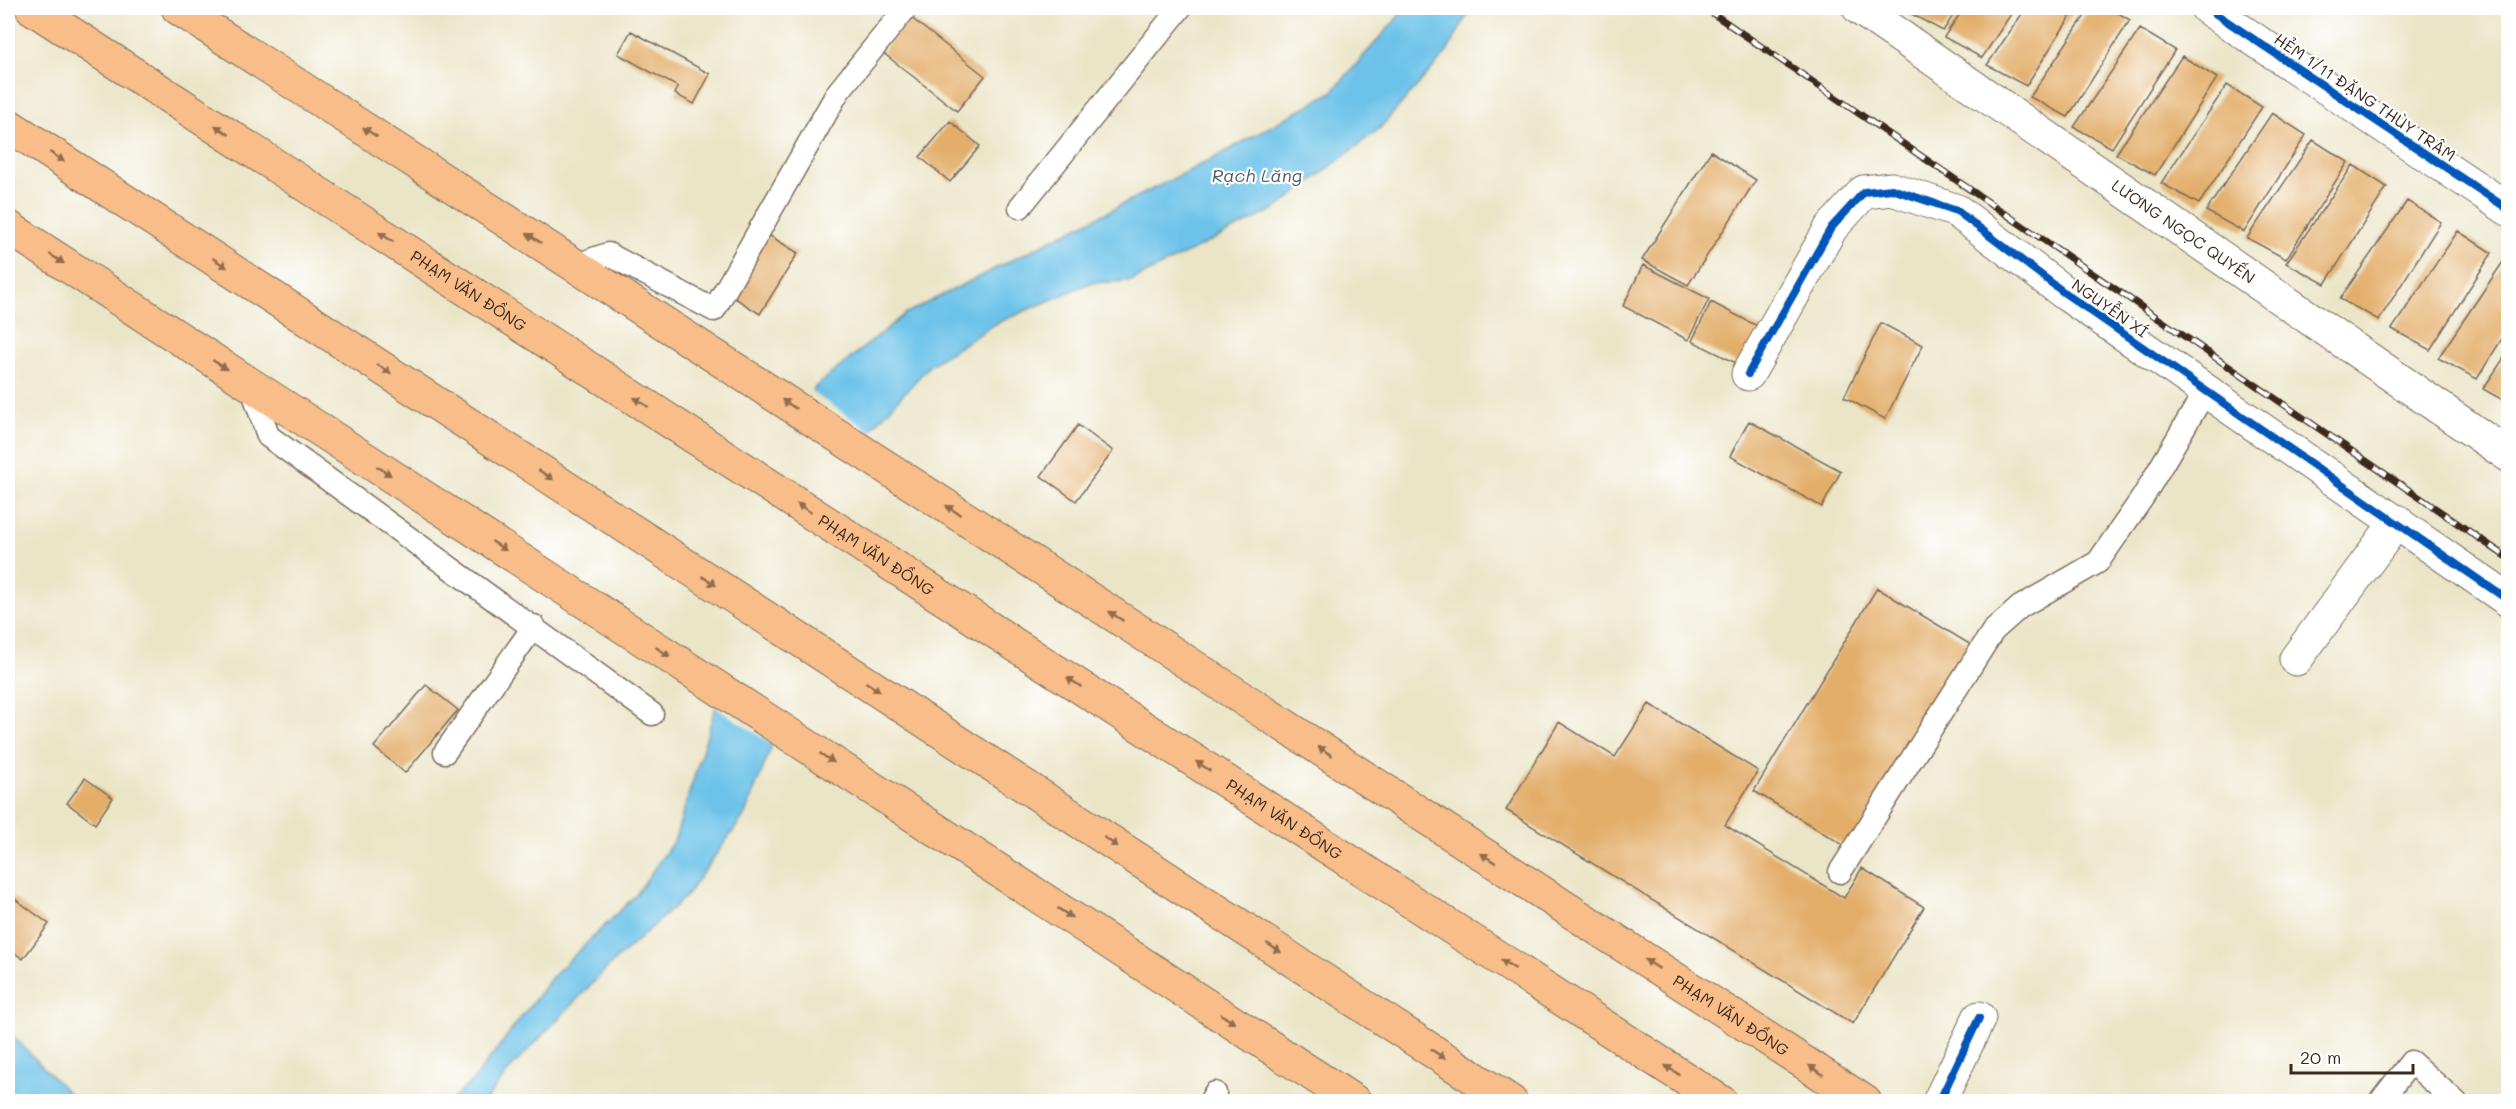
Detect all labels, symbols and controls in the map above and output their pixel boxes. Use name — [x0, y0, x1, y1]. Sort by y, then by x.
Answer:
street label: HẺM 1/11 ĐẶNG THÙY TRÂM — [2271, 28, 2460, 165]
one-way arrow — [214, 125, 230, 136]
one-way arrow — [362, 127, 378, 138]
one-way arrow — [48, 151, 64, 163]
water label: Rạch Lăng — [1212, 163, 1302, 187]
street label: LƯƠNG NGỌC QUYẾN — [2108, 174, 2260, 288]
one-way arrow — [377, 231, 394, 242]
one-way arrow — [526, 233, 542, 244]
street label: PHẠM VĂN ĐỒNG — [407, 245, 531, 336]
one-way arrow — [49, 253, 65, 264]
one-way arrow — [212, 257, 228, 268]
street label: NGUYỄN XÍ — [2068, 274, 2153, 342]
one-way arrow — [212, 359, 228, 370]
one-way arrow — [375, 364, 392, 375]
one-way arrow — [633, 397, 649, 408]
one-way arrow — [781, 399, 797, 410]
one-way arrow — [375, 466, 392, 477]
one-way arrow — [538, 469, 554, 480]
one-way arrow — [797, 502, 813, 514]
one-way arrow — [945, 505, 961, 516]
street label: PHẠM VĂN ĐỒNG — [815, 509, 939, 600]
one-way arrow — [491, 541, 508, 552]
one-way arrow — [701, 575, 717, 587]
one-way arrow — [1108, 611, 1124, 622]
one-way arrow — [655, 647, 671, 658]
one-way arrow — [1066, 677, 1082, 688]
one-way arrow — [865, 682, 881, 693]
one-way arrow — [1316, 746, 1333, 757]
one-way arrow — [819, 753, 835, 764]
one-way arrow — [1195, 761, 1211, 772]
street label: PHẠM VĂN ĐỒNG — [1223, 773, 1347, 864]
one-way arrow — [1103, 836, 1119, 847]
one-way arrow — [1480, 852, 1496, 863]
one-way arrow — [1057, 907, 1073, 918]
one-way arrow — [1266, 942, 1282, 954]
one-way arrow — [1500, 958, 1516, 969]
one-way arrow — [1644, 958, 1660, 969]
street label: PHẠM VĂN ĐỒNG — [1669, 969, 1793, 1060]
one-way arrow — [1220, 1013, 1236, 1025]
scale bar — [2291, 1037, 2412, 1075]
text: 20 m — [2300, 1045, 2341, 1069]
one-way arrow — [1430, 1048, 1446, 1059]
one-way arrow — [1663, 1064, 1680, 1075]
one-way arrow — [1807, 1064, 1824, 1075]

